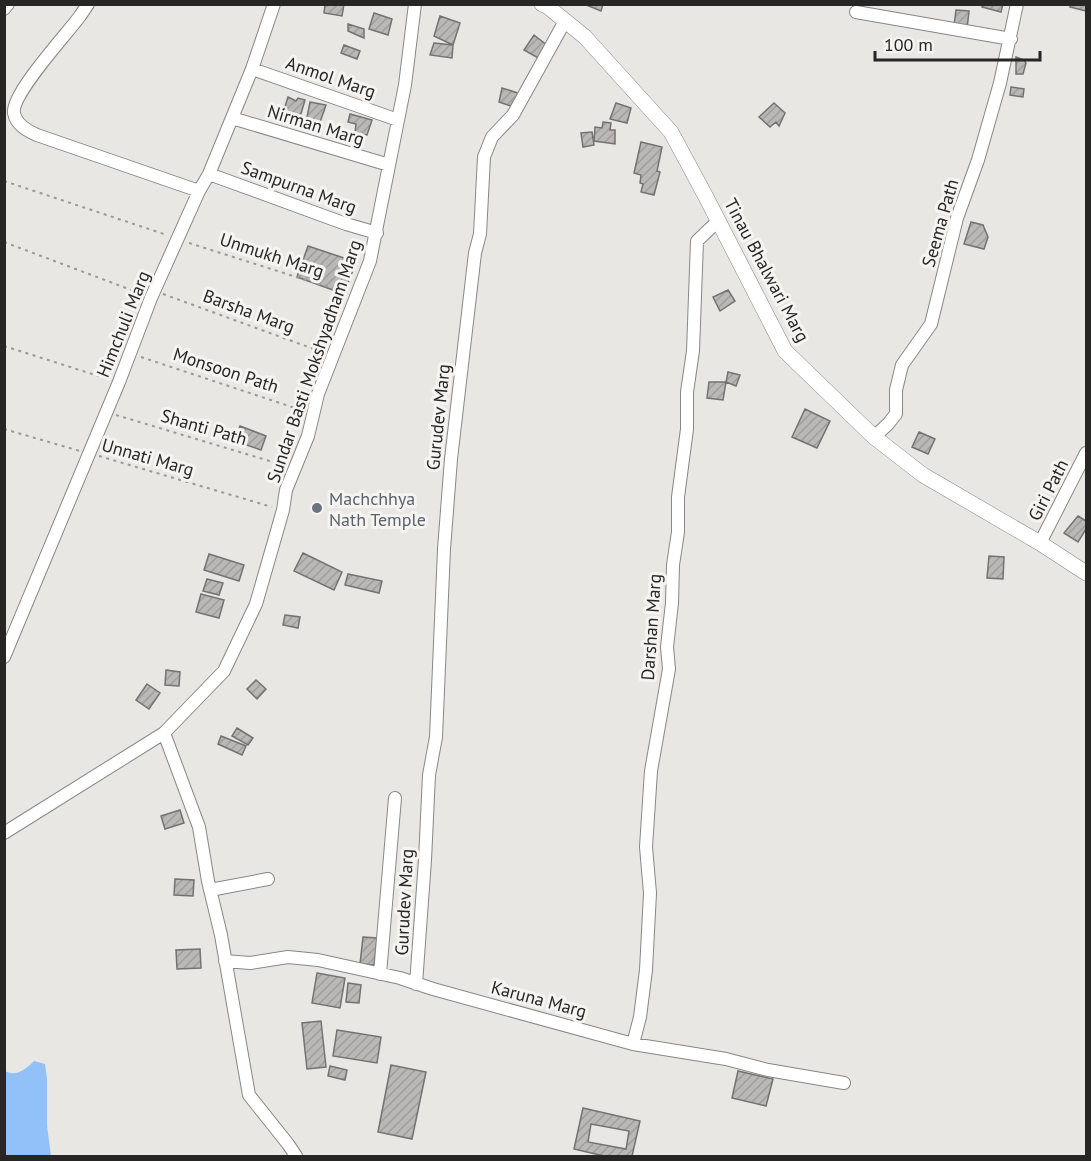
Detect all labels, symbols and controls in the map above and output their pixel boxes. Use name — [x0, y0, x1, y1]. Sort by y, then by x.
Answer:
scale bar — [875, 24, 1040, 62]
text: 100 m — [884, 33, 933, 56]
street label: Anmol Marg — [283, 51, 379, 103]
street label: Nirman Marg — [265, 99, 367, 151]
street label: Sampurna Marg — [238, 155, 360, 219]
street label: Seema Path — [916, 176, 964, 270]
street label: Tinau Bhalwari Marg — [719, 194, 815, 346]
street label: Unmukh Marg — [217, 227, 327, 283]
street label: Sundar Basti Mokshyadham Marg — [262, 236, 366, 486]
street label: Himchuli Marg — [91, 267, 155, 381]
street label: Barsha Marg — [200, 284, 298, 338]
street label: Monsoon Path — [170, 342, 282, 398]
street label: Gurudev Marg — [421, 363, 455, 471]
street label: Shanti Path — [158, 404, 250, 450]
street label: Unnati Marg — [99, 433, 197, 481]
street label: Giri Path — [1023, 455, 1073, 525]
place label: Machchhya Nath Temple — [329, 487, 426, 531]
marker: Machchhya Nath Temple — [310, 501, 324, 515]
street label: Darshan Marg — [636, 573, 666, 681]
street label: Gurudev Marg — [390, 848, 418, 956]
street label: Karuna Marg — [489, 975, 589, 1023]

